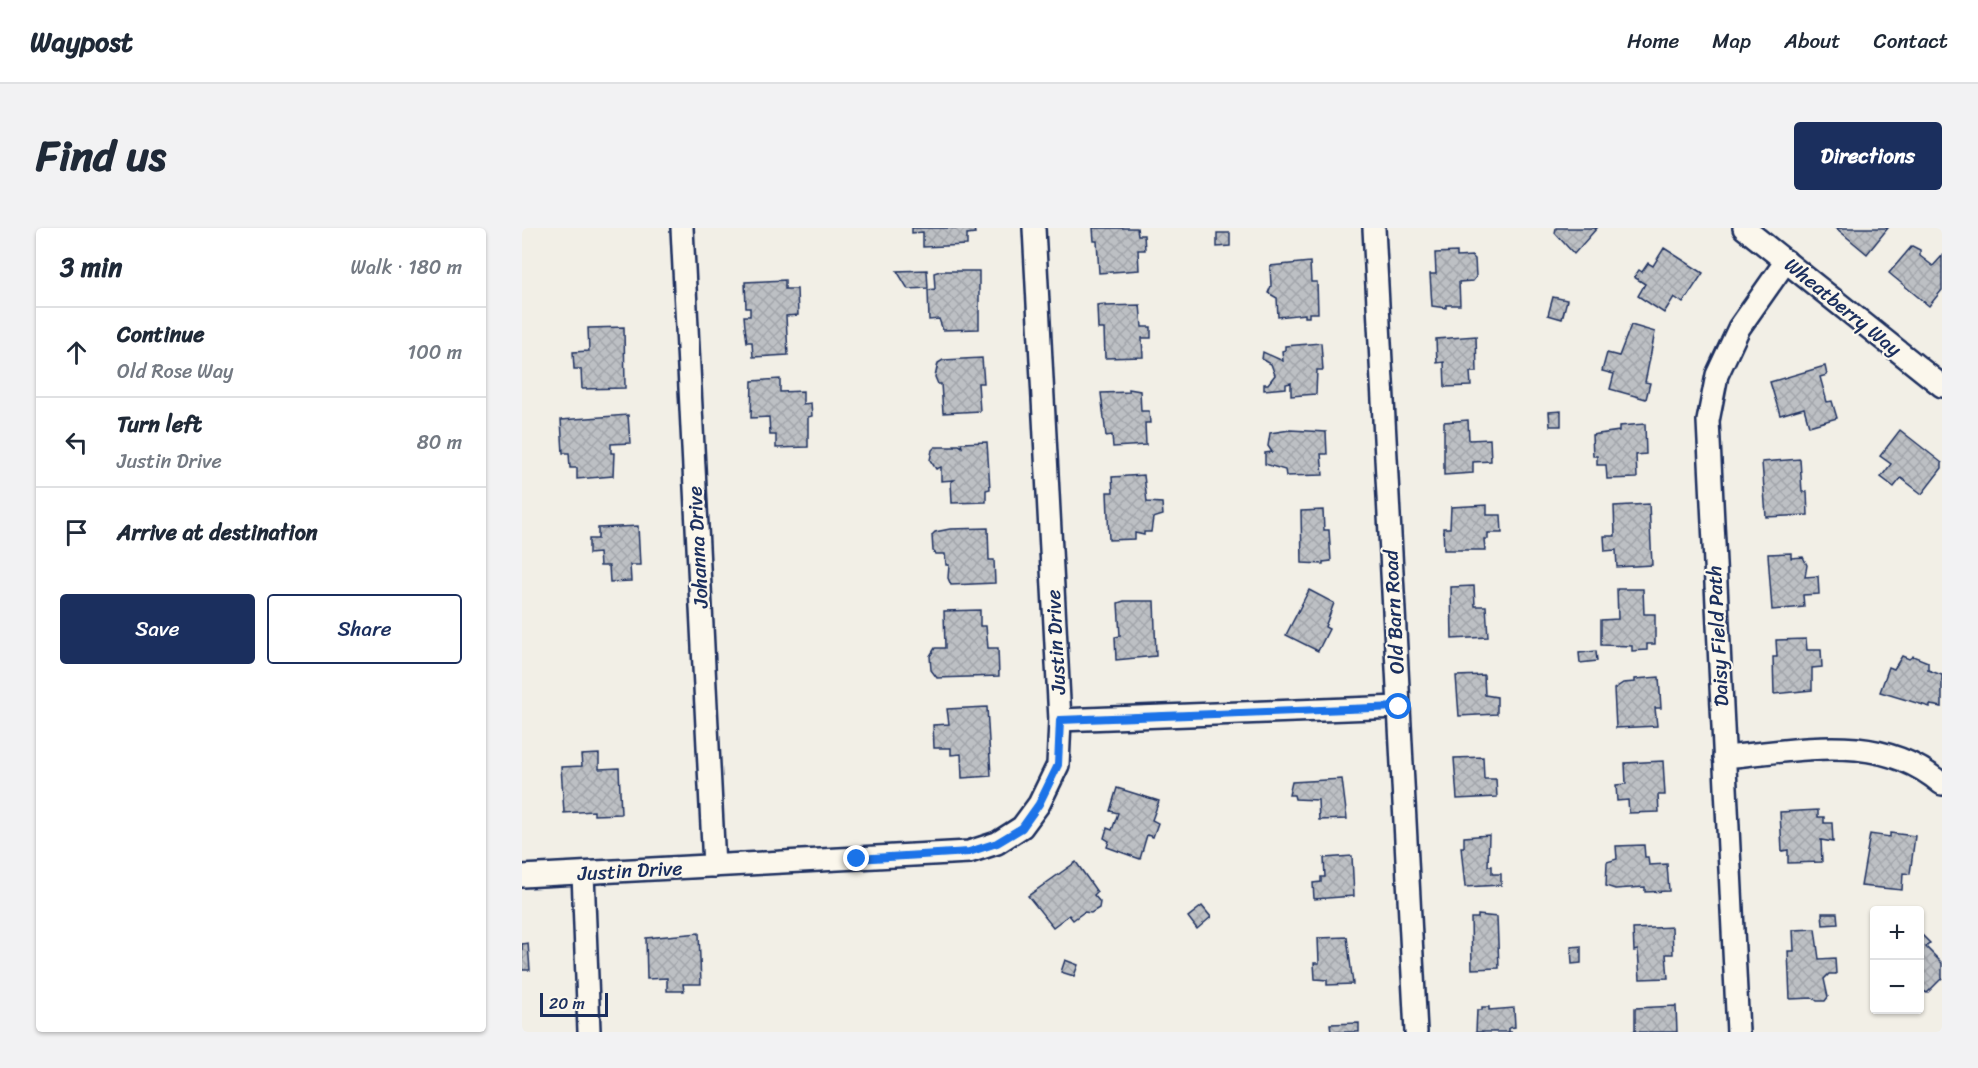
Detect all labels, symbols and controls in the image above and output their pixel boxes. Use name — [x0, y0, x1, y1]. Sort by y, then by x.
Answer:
text: Waypost — [30, 17, 133, 66]
text: Home — [1627, 22, 1679, 60]
text: Map — [1712, 22, 1751, 60]
text: About — [1784, 22, 1841, 60]
text: Contact — [1874, 22, 1948, 60]
text: Find us — [36, 119, 166, 193]
button: Directions — [1794, 122, 1942, 190]
text: 3 min — [60, 244, 122, 290]
street label: Wheatberry Way — [1776, 248, 1910, 366]
text: Walk · 180 m — [351, 250, 462, 285]
text: Continue — [117, 315, 205, 354]
text: 100 m — [408, 335, 462, 370]
icon: ahead — [60, 336, 93, 369]
text: Old Rose Way — [117, 354, 233, 389]
text: Turn left — [117, 405, 202, 444]
text: 80 m — [417, 425, 462, 460]
icon: left — [60, 426, 93, 459]
text: Justin Drive — [117, 444, 222, 479]
street label: Johanna Drive — [677, 485, 719, 610]
text: Arrive at destination — [117, 513, 318, 552]
icon: arrive — [60, 516, 93, 549]
street label: Old Barn Road — [1373, 548, 1415, 675]
street label: Daisy Field Path — [1697, 565, 1739, 707]
street label: Justin Drive — [1036, 589, 1076, 696]
button: Save — [60, 594, 255, 664]
button: Share — [267, 594, 462, 664]
route start — [1385, 693, 1411, 719]
route end — [843, 845, 869, 871]
street label: Justin Drive — [576, 851, 683, 891]
map controls — [1870, 906, 1924, 1014]
button: + — [1870, 906, 1924, 960]
button: − — [1870, 960, 1924, 1014]
text: 20 m — [549, 989, 585, 1018]
scale bar — [540, 990, 608, 1018]

